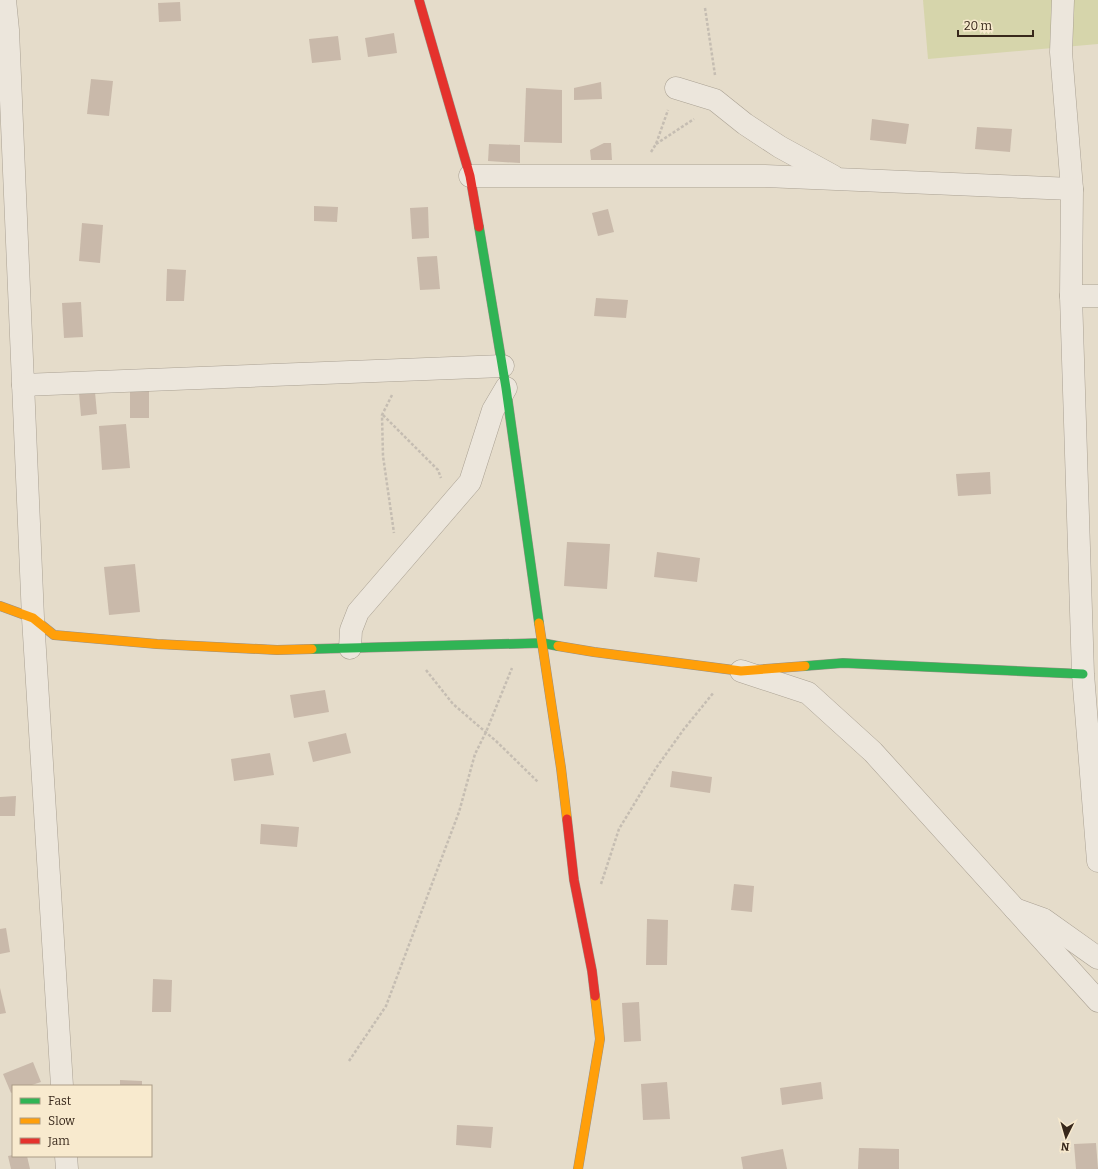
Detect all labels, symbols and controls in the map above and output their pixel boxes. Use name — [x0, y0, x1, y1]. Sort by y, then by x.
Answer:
scale bar — [958, 12, 1033, 38]
text: 20 m — [964, 19, 993, 33]
legend — [12, 1085, 152, 1157]
text: Fast — [48, 1094, 72, 1108]
text: Slow — [48, 1114, 75, 1128]
north arrow — [1046, 1117, 1086, 1157]
text: Jam — [47, 1134, 70, 1148]
text: N — [1060, 1140, 1070, 1153]

